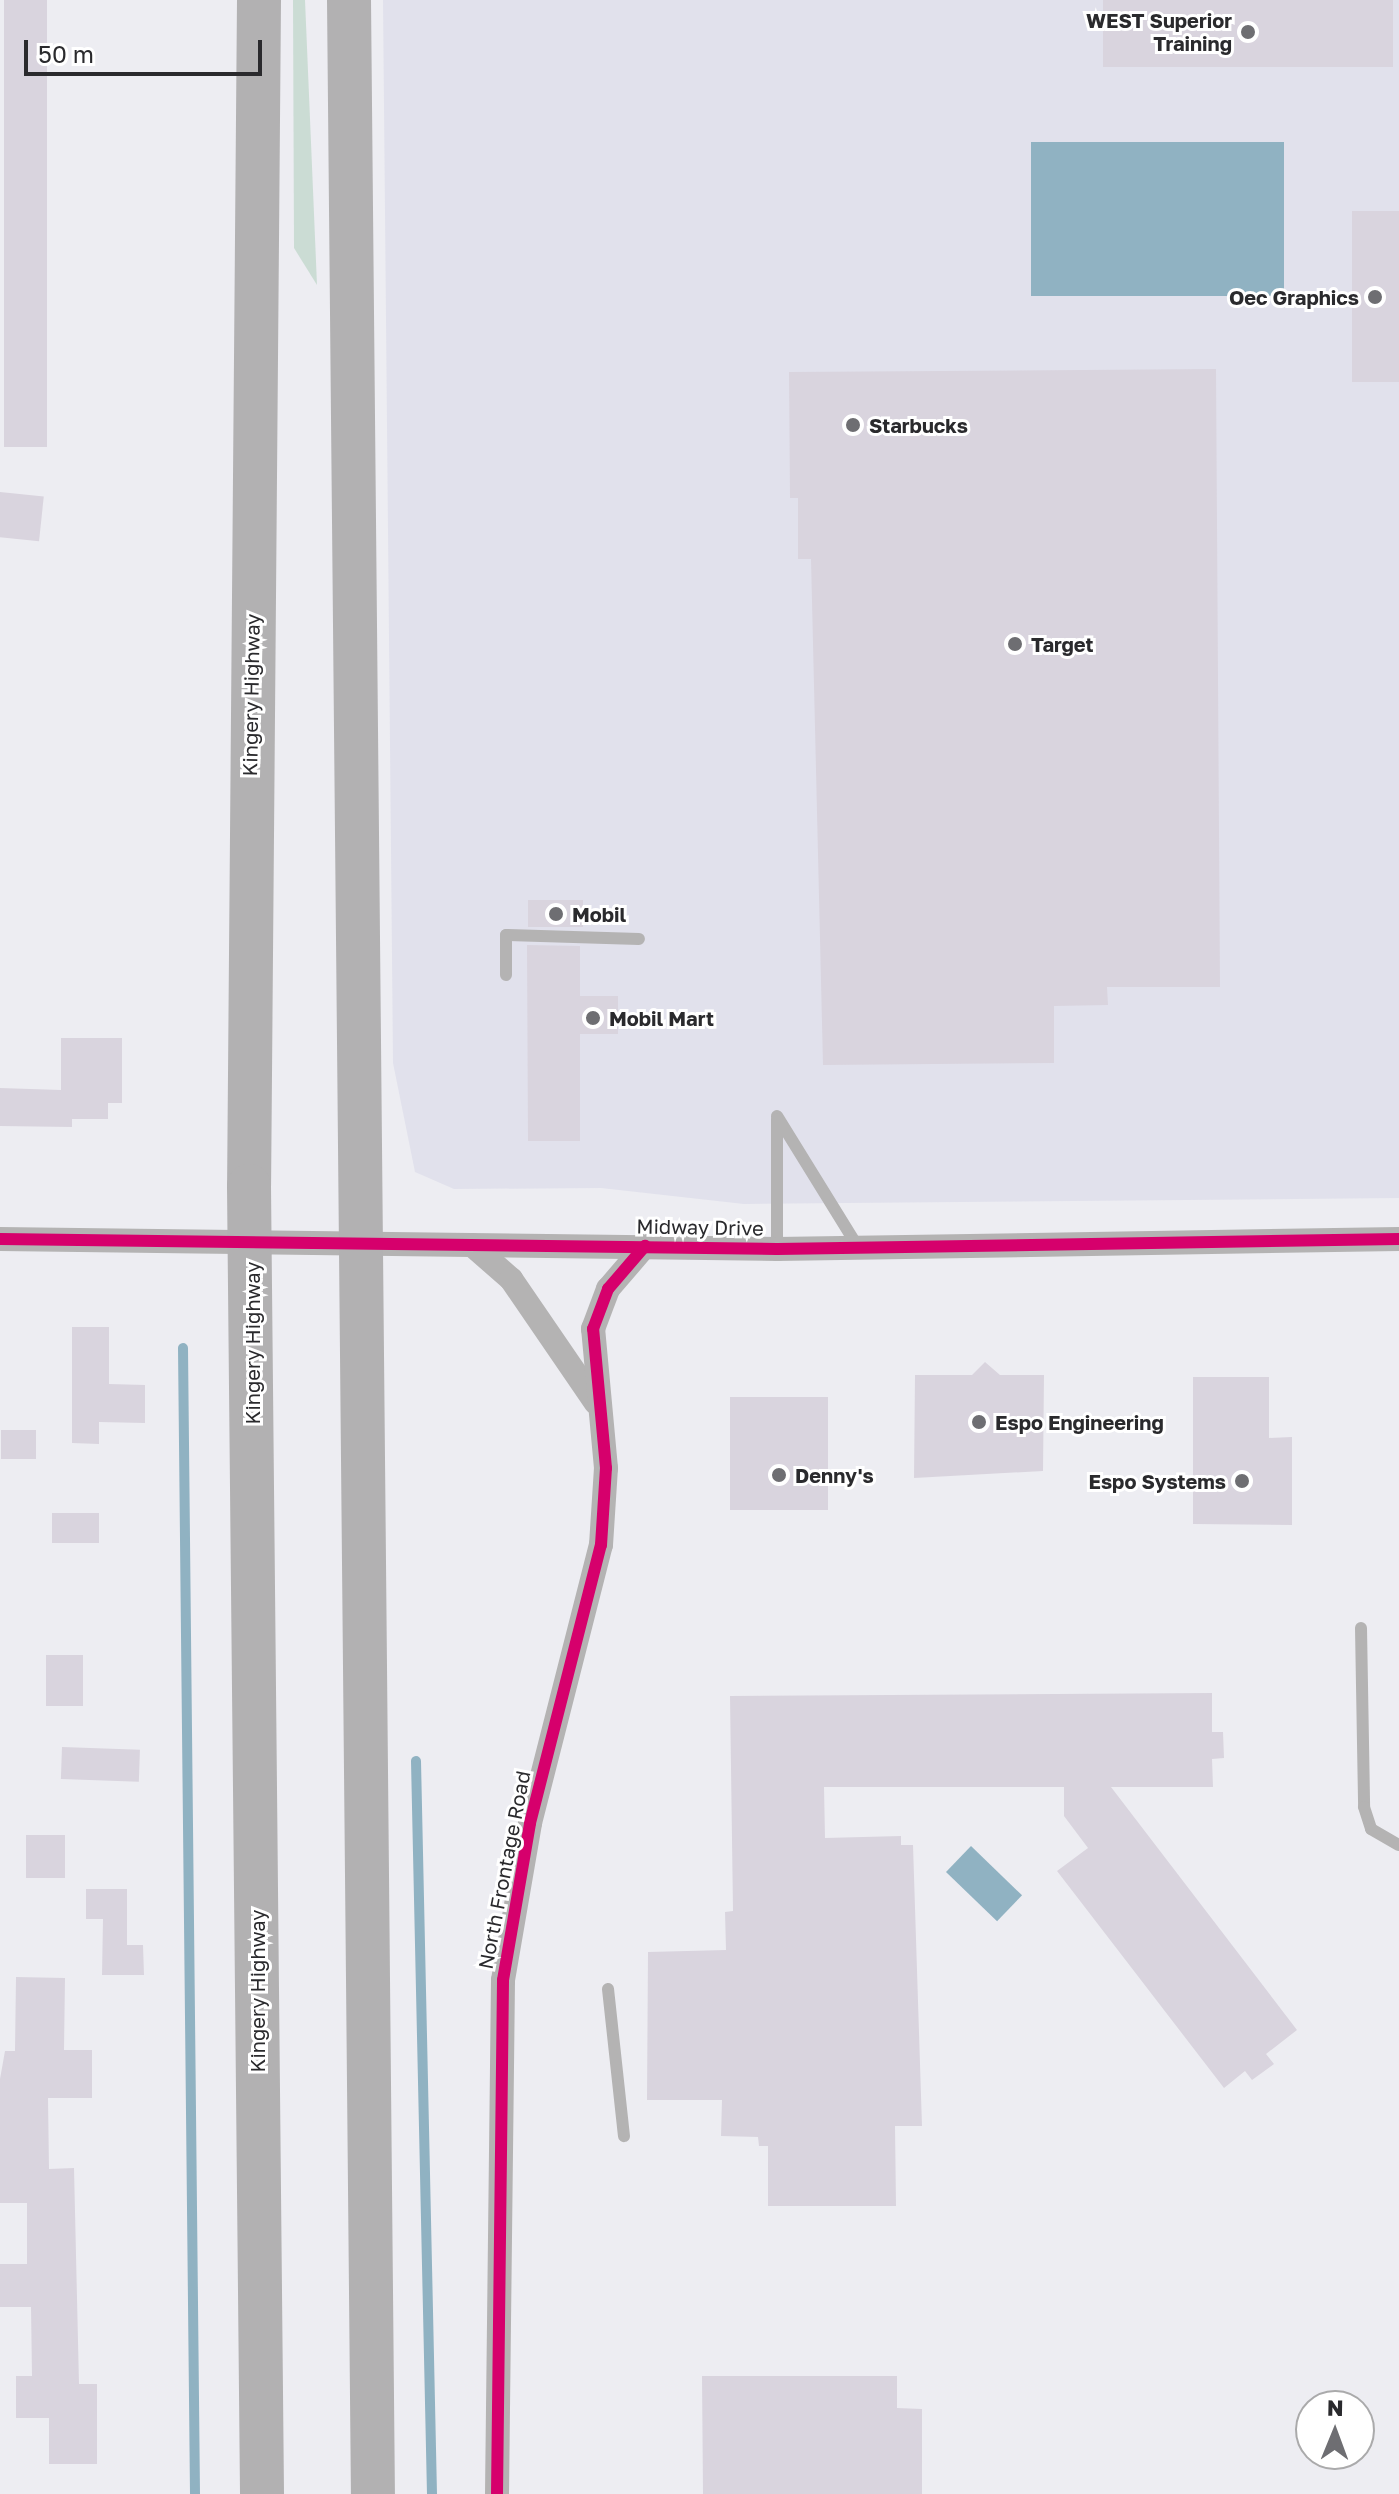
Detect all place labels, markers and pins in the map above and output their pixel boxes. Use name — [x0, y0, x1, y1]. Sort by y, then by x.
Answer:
place label: WEST Superior Training — [1086, 8, 1232, 55]
marker: WEST Superior Training — [1239, 23, 1257, 41]
place label: Oec Graphics — [1229, 285, 1359, 309]
marker: Oec Graphics — [1366, 288, 1384, 306]
place label: Starbucks — [869, 413, 968, 437]
marker: Starbucks — [844, 416, 862, 434]
place label: Target — [1031, 632, 1093, 656]
marker: Target — [1006, 635, 1024, 653]
place label: Mobil — [572, 902, 626, 926]
marker: Mobil — [547, 905, 565, 923]
place label: Mobil Mart — [609, 1006, 714, 1030]
marker: Mobil Mart — [584, 1009, 602, 1027]
place label: Espo Engineering — [995, 1410, 1164, 1434]
marker: Espo Engineering — [970, 1413, 988, 1431]
place label: Denny's — [795, 1463, 874, 1487]
marker: Denny's — [770, 1466, 788, 1484]
place label: Espo Systems — [1088, 1469, 1226, 1493]
marker: Espo Systems — [1233, 1472, 1251, 1490]

